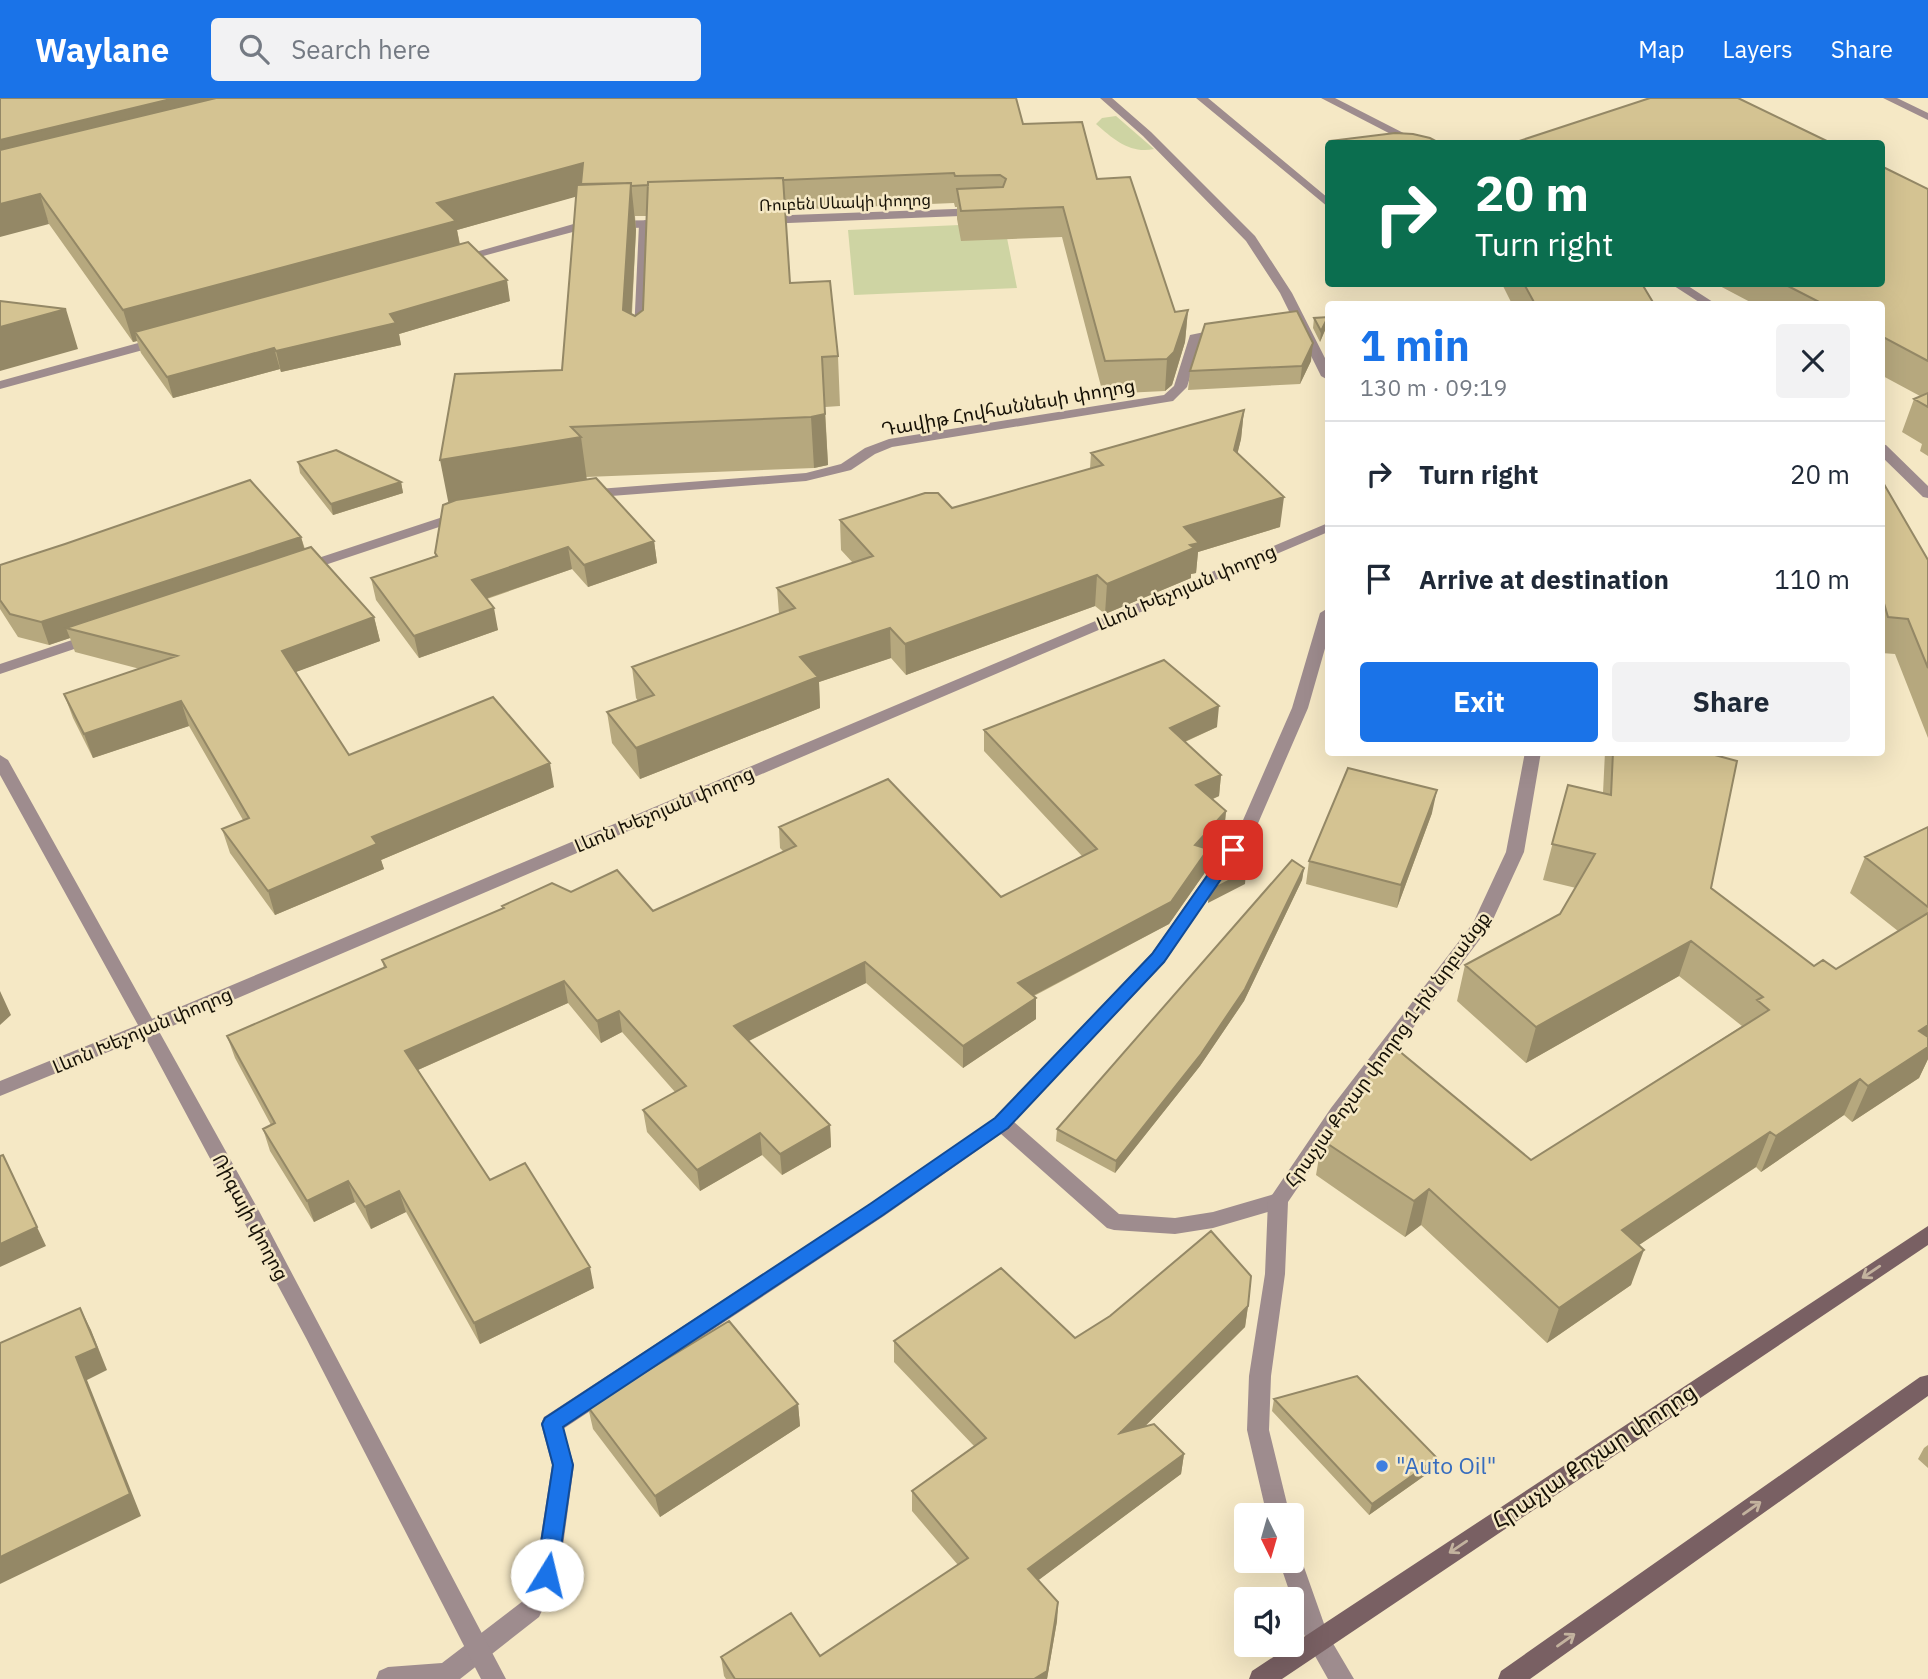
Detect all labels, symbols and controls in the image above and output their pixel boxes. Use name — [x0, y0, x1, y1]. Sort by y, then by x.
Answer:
search box — [211, 18, 701, 81]
text: Waylane — [35, 28, 169, 71]
icon: search — [235, 30, 273, 68]
text: Search here — [291, 32, 431, 66]
text: Map — [1638, 33, 1685, 65]
text: Layers — [1723, 33, 1793, 65]
text: Share — [1831, 33, 1893, 65]
text: 20 m — [1475, 161, 1589, 224]
icon: right — [1360, 168, 1451, 259]
street label: Ռուբեն Սևակի փողոց — [759, 189, 931, 215]
text: Turn right — [1475, 223, 1613, 265]
text: 1 min — [1360, 318, 1470, 373]
button: close — [1776, 324, 1850, 398]
text: 130 m · 09:19 — [1360, 372, 1507, 402]
street label: Դավիթ Հովհաննեսի փողոց — [879, 373, 1137, 441]
icon: right — [1360, 455, 1398, 493]
text: Turn right — [1419, 457, 1538, 491]
text: 20 m — [1790, 457, 1850, 491]
street label: Լևոն Խեչոյան փողոց — [1093, 538, 1279, 636]
icon: arrive — [1360, 560, 1398, 598]
text: Arrive at destination — [1419, 562, 1669, 596]
text: 110 m — [1774, 562, 1850, 596]
button: Exit — [1360, 662, 1598, 742]
button: Share — [1612, 662, 1850, 742]
street label: Լևոն Խեչոյան փողոց — [571, 760, 757, 858]
pin — [1203, 820, 1263, 880]
icon: arrive — [1214, 831, 1252, 869]
street label: Հրաչյա Քոչար փողոց 1-ին նրբանցք — [1279, 906, 1495, 1192]
street label: Լևոն Խեչոյան փողոց — [49, 981, 235, 1079]
street label: Ռիգայի փողոց — [208, 1150, 294, 1284]
one-way arrow — [1862, 1265, 1881, 1279]
street label: Հրաչյա Քոչար փողոց — [1485, 1376, 1701, 1535]
place label: "Auto Oil" — [1396, 1450, 1497, 1480]
marker: "Auto Oil" — [1374, 1458, 1390, 1474]
one-way arrow — [1742, 1501, 1761, 1515]
north arrow — [1234, 1503, 1304, 1573]
map controls — [1234, 1503, 1304, 1657]
position arrow — [510, 1538, 584, 1612]
one-way arrow — [1448, 1541, 1468, 1555]
button: sound — [1234, 1587, 1304, 1657]
one-way arrow — [1556, 1633, 1575, 1647]

